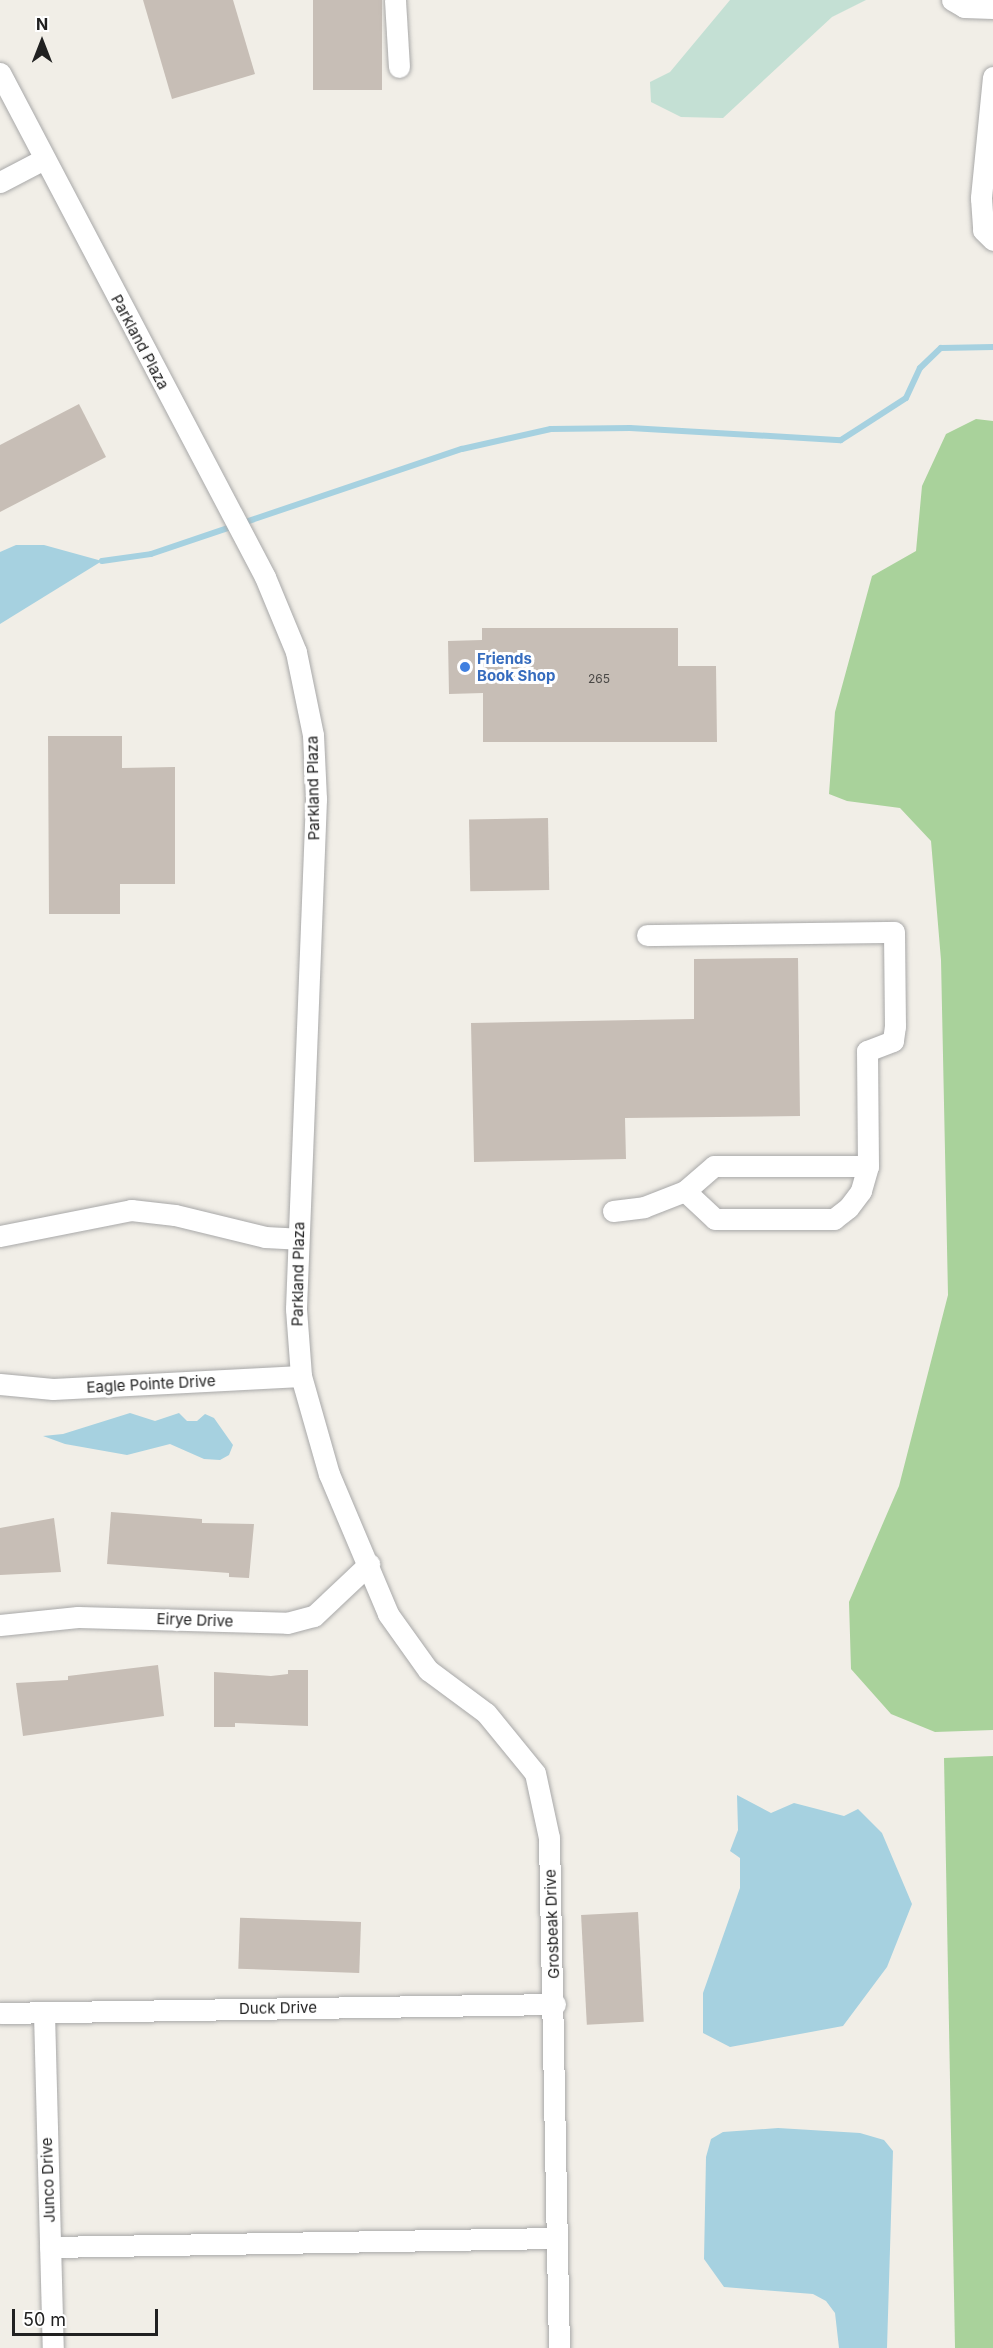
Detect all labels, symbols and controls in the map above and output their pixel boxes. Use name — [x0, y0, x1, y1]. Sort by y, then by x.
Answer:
north arrow — [12, 12, 72, 72]
text: N — [36, 14, 48, 34]
street label: Parkland Plaza — [107, 292, 173, 392]
place label: Friends Book Shop — [477, 649, 555, 684]
marker: Friends Book Shop — [458, 660, 472, 674]
house number: 265 — [588, 672, 610, 686]
street label: Parkland Plaza — [303, 735, 323, 841]
street label: Parkland Plaza — [288, 1221, 308, 1327]
street label: Eagle Pointe Drive — [86, 1372, 216, 1396]
street label: Eirye Drive — [156, 1610, 234, 1630]
street label: Grosbeak Drive — [541, 1869, 563, 1979]
street label: Duck Drive — [239, 1998, 317, 2018]
street label: Junco Drive — [38, 2137, 58, 2223]
scale bar — [15, 2297, 160, 2335]
text: 50 m — [23, 2309, 66, 2330]

